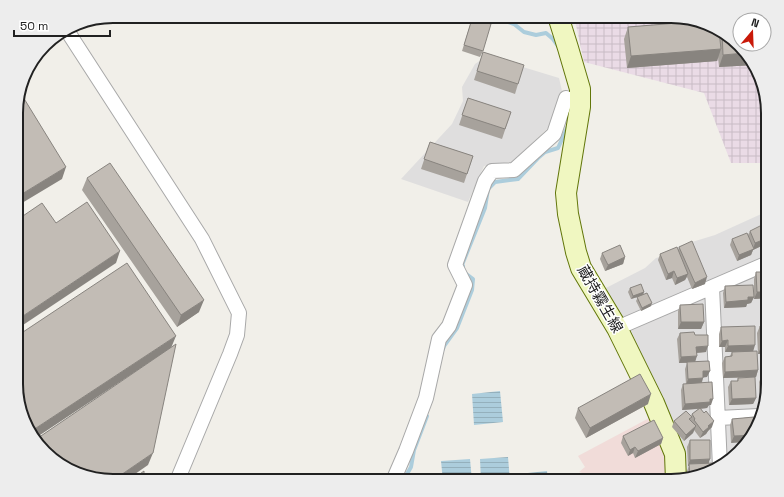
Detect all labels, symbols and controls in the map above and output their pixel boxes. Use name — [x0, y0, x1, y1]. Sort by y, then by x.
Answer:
scale bar — [14, 12, 110, 38]
north arrow — [732, 12, 772, 52]
text: N — [749, 15, 761, 30]
text: 50 m — [20, 18, 48, 34]
street label: 蔵持霧生線 — [573, 262, 627, 336]

